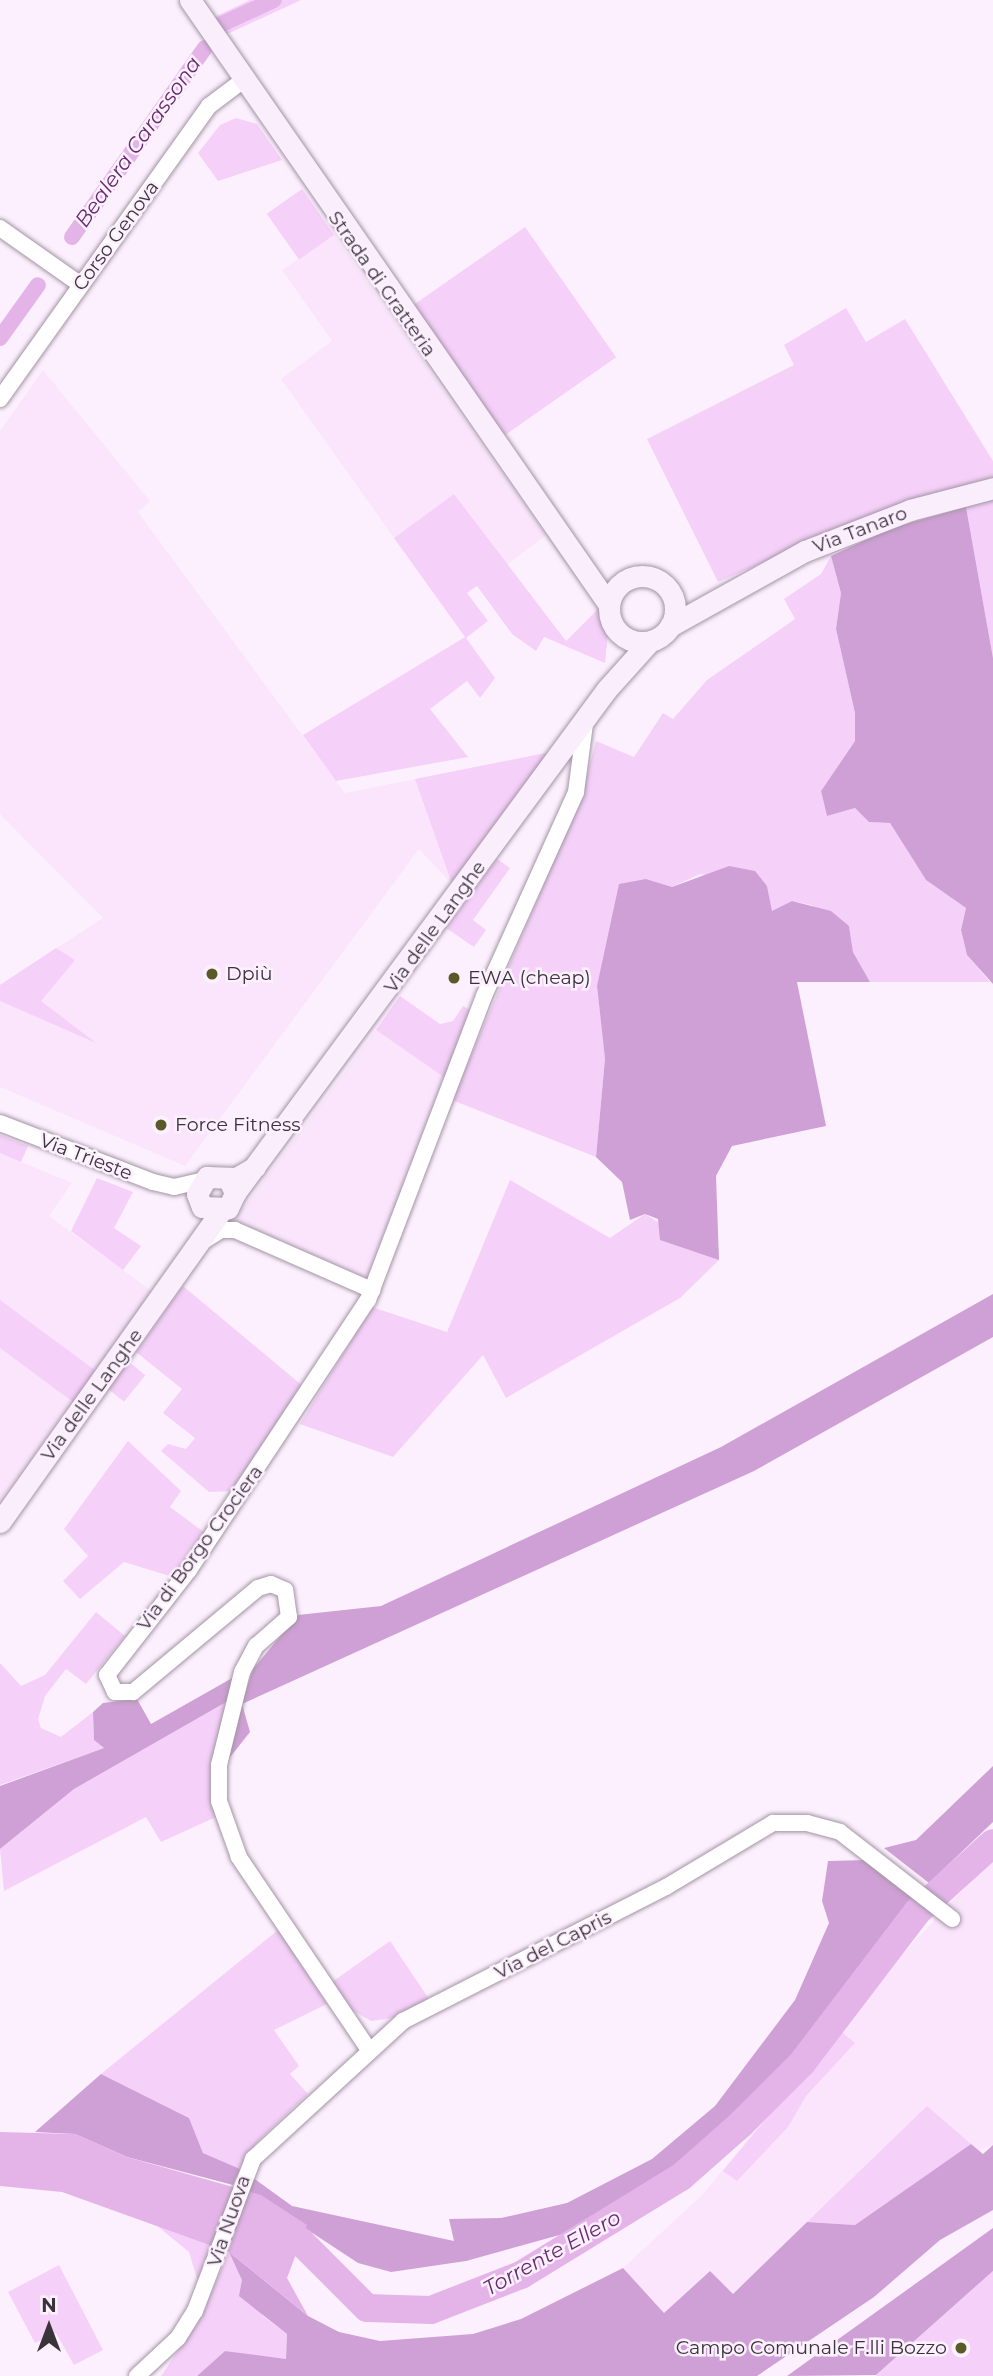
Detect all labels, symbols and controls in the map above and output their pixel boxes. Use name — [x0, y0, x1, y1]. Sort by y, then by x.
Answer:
water label: Bealera Carassona — [70, 52, 206, 232]
street label: Corso Genova — [68, 177, 164, 295]
street label: Strada di Gratteria — [323, 207, 441, 361]
street label: Via Tanaro — [810, 502, 910, 558]
street label: Via delle Langhe — [379, 856, 491, 998]
place label: Dpiù — [226, 963, 272, 985]
marker: Dpiù — [204, 966, 220, 982]
place label: EWA (cheap) — [468, 967, 591, 989]
marker: EWA (cheap) — [446, 970, 462, 986]
place label: Force Fitness — [175, 1114, 301, 1136]
marker: Force Fitness — [153, 1117, 169, 1133]
street label: Via Trieste — [37, 1129, 135, 1185]
street label: Via delle Langhe — [36, 1324, 148, 1466]
street label: Via di Borgo Crociera — [132, 1461, 268, 1635]
street label: Via del Capris — [491, 1906, 615, 1984]
street label: Via Nuova — [203, 2172, 255, 2270]
water label: Torrente Ellero — [479, 2205, 625, 2301]
north arrow — [14, 2292, 84, 2362]
text: N — [41, 2294, 57, 2317]
place label: Campo Comunale F.lli Bozzo — [676, 2337, 947, 2359]
marker: Campo Comunale F.lli Bozzo — [953, 2340, 969, 2356]

